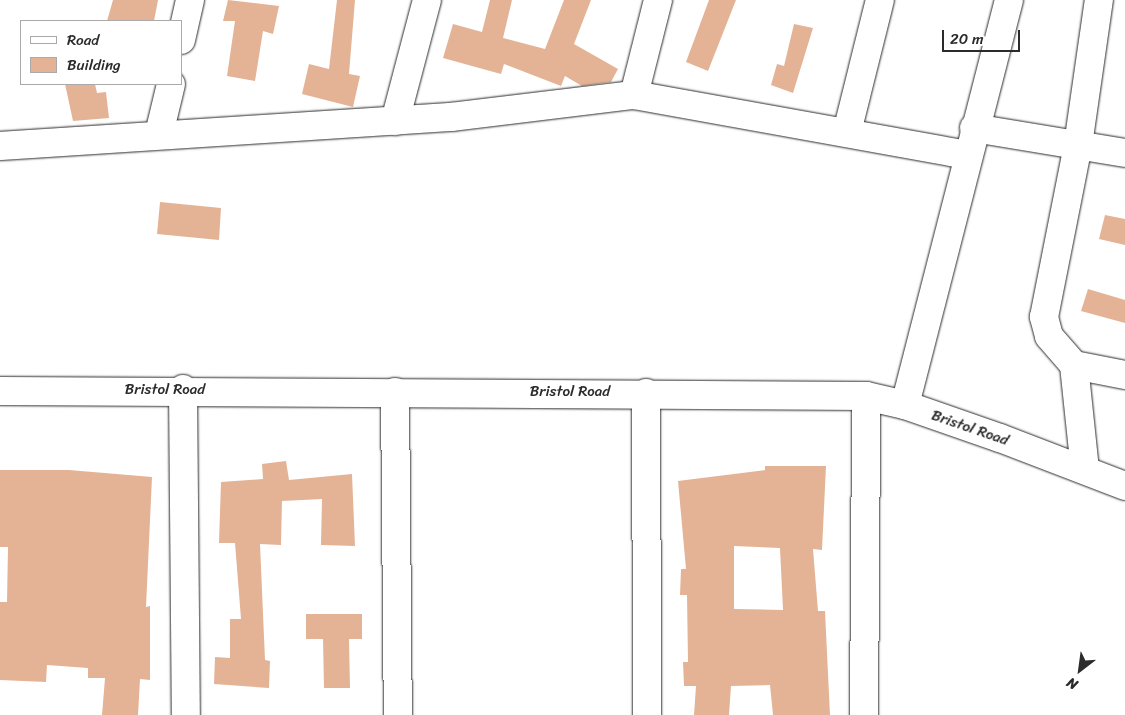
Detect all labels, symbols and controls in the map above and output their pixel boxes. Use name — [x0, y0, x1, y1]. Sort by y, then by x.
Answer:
legend — [20, 20, 182, 85]
scale bar — [945, 20, 1022, 52]
text: 20 m — [950, 26, 984, 52]
text: Road — [67, 27, 99, 53]
text: Building — [67, 52, 121, 78]
street label: Bristol Road — [125, 381, 205, 399]
street label: Bristol Road — [530, 383, 610, 401]
street label: Bristol Road — [929, 406, 1011, 450]
north arrow — [1055, 645, 1105, 695]
text: N — [1062, 670, 1083, 697]

